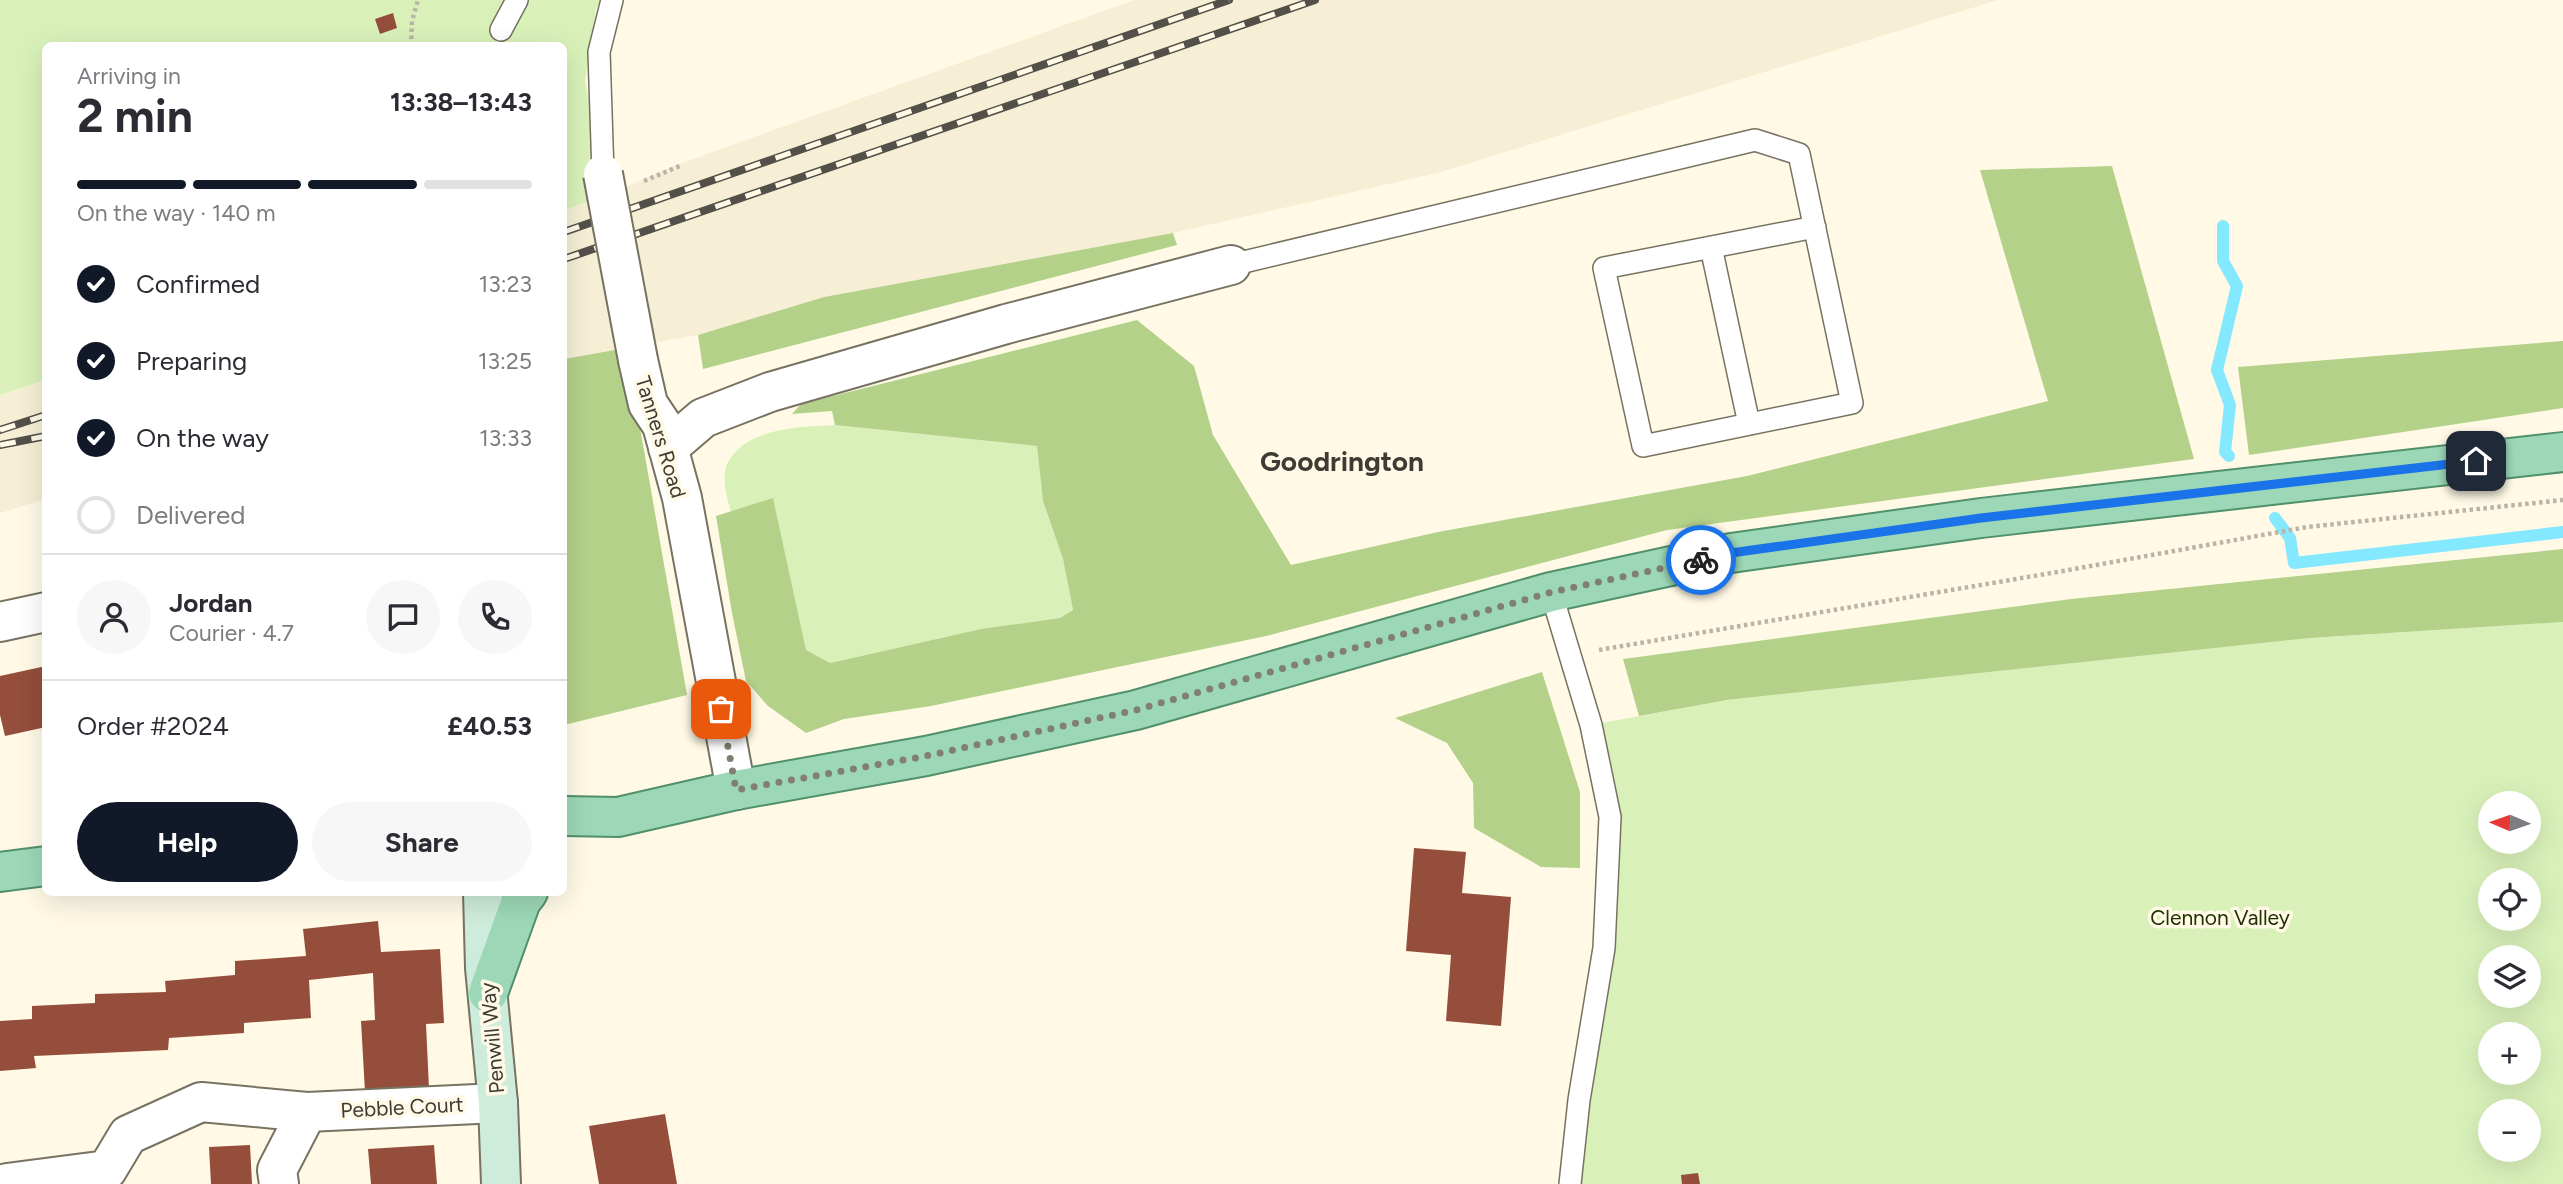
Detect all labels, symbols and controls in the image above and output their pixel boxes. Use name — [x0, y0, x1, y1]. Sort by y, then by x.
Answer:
text: Arriving in — [77, 62, 181, 90]
text: 13:38–13:43 — [390, 86, 532, 118]
text: 2 min — [77, 88, 193, 144]
text: On the way · 140 m — [77, 199, 276, 227]
icon: check — [77, 265, 115, 303]
text: Confirmed — [136, 268, 260, 300]
text: 13:23 — [479, 270, 532, 298]
icon: check — [77, 342, 115, 380]
text: Preparing — [136, 345, 247, 377]
text: 13:25 — [478, 347, 532, 375]
street label: Tanners Road — [631, 373, 691, 501]
icon: check — [77, 419, 115, 457]
text: On the way — [136, 422, 269, 454]
text: 13:33 — [479, 424, 532, 452]
pin — [2446, 431, 2506, 491]
icon: home — [2457, 442, 2495, 480]
district label: Goodrington — [1260, 444, 1424, 478]
text: Delivered — [136, 499, 245, 531]
courier — [1666, 525, 1736, 595]
icon: bike — [1682, 541, 1720, 579]
button: person — [77, 580, 151, 654]
button: chat — [366, 580, 440, 654]
button: phone — [458, 580, 532, 654]
text: Jordan — [169, 587, 252, 619]
text: Courier · 4.7 — [169, 619, 294, 647]
pin — [691, 679, 751, 739]
icon: bag — [702, 690, 740, 728]
text: Order #2024 — [77, 710, 229, 742]
text: £40.53 — [447, 710, 532, 742]
north arrow — [2478, 791, 2541, 854]
map controls — [2478, 791, 2541, 1162]
button: Help — [77, 802, 298, 882]
button: Share — [312, 802, 532, 882]
button: locate — [2478, 868, 2541, 931]
park label: Clennon Valley — [2150, 905, 2290, 930]
button: layers — [2478, 945, 2541, 1008]
street label: Penwill Way — [475, 981, 509, 1095]
button: + — [2478, 1022, 2541, 1085]
street label: Pebble Court — [340, 1091, 464, 1123]
button: − — [2478, 1099, 2541, 1162]

